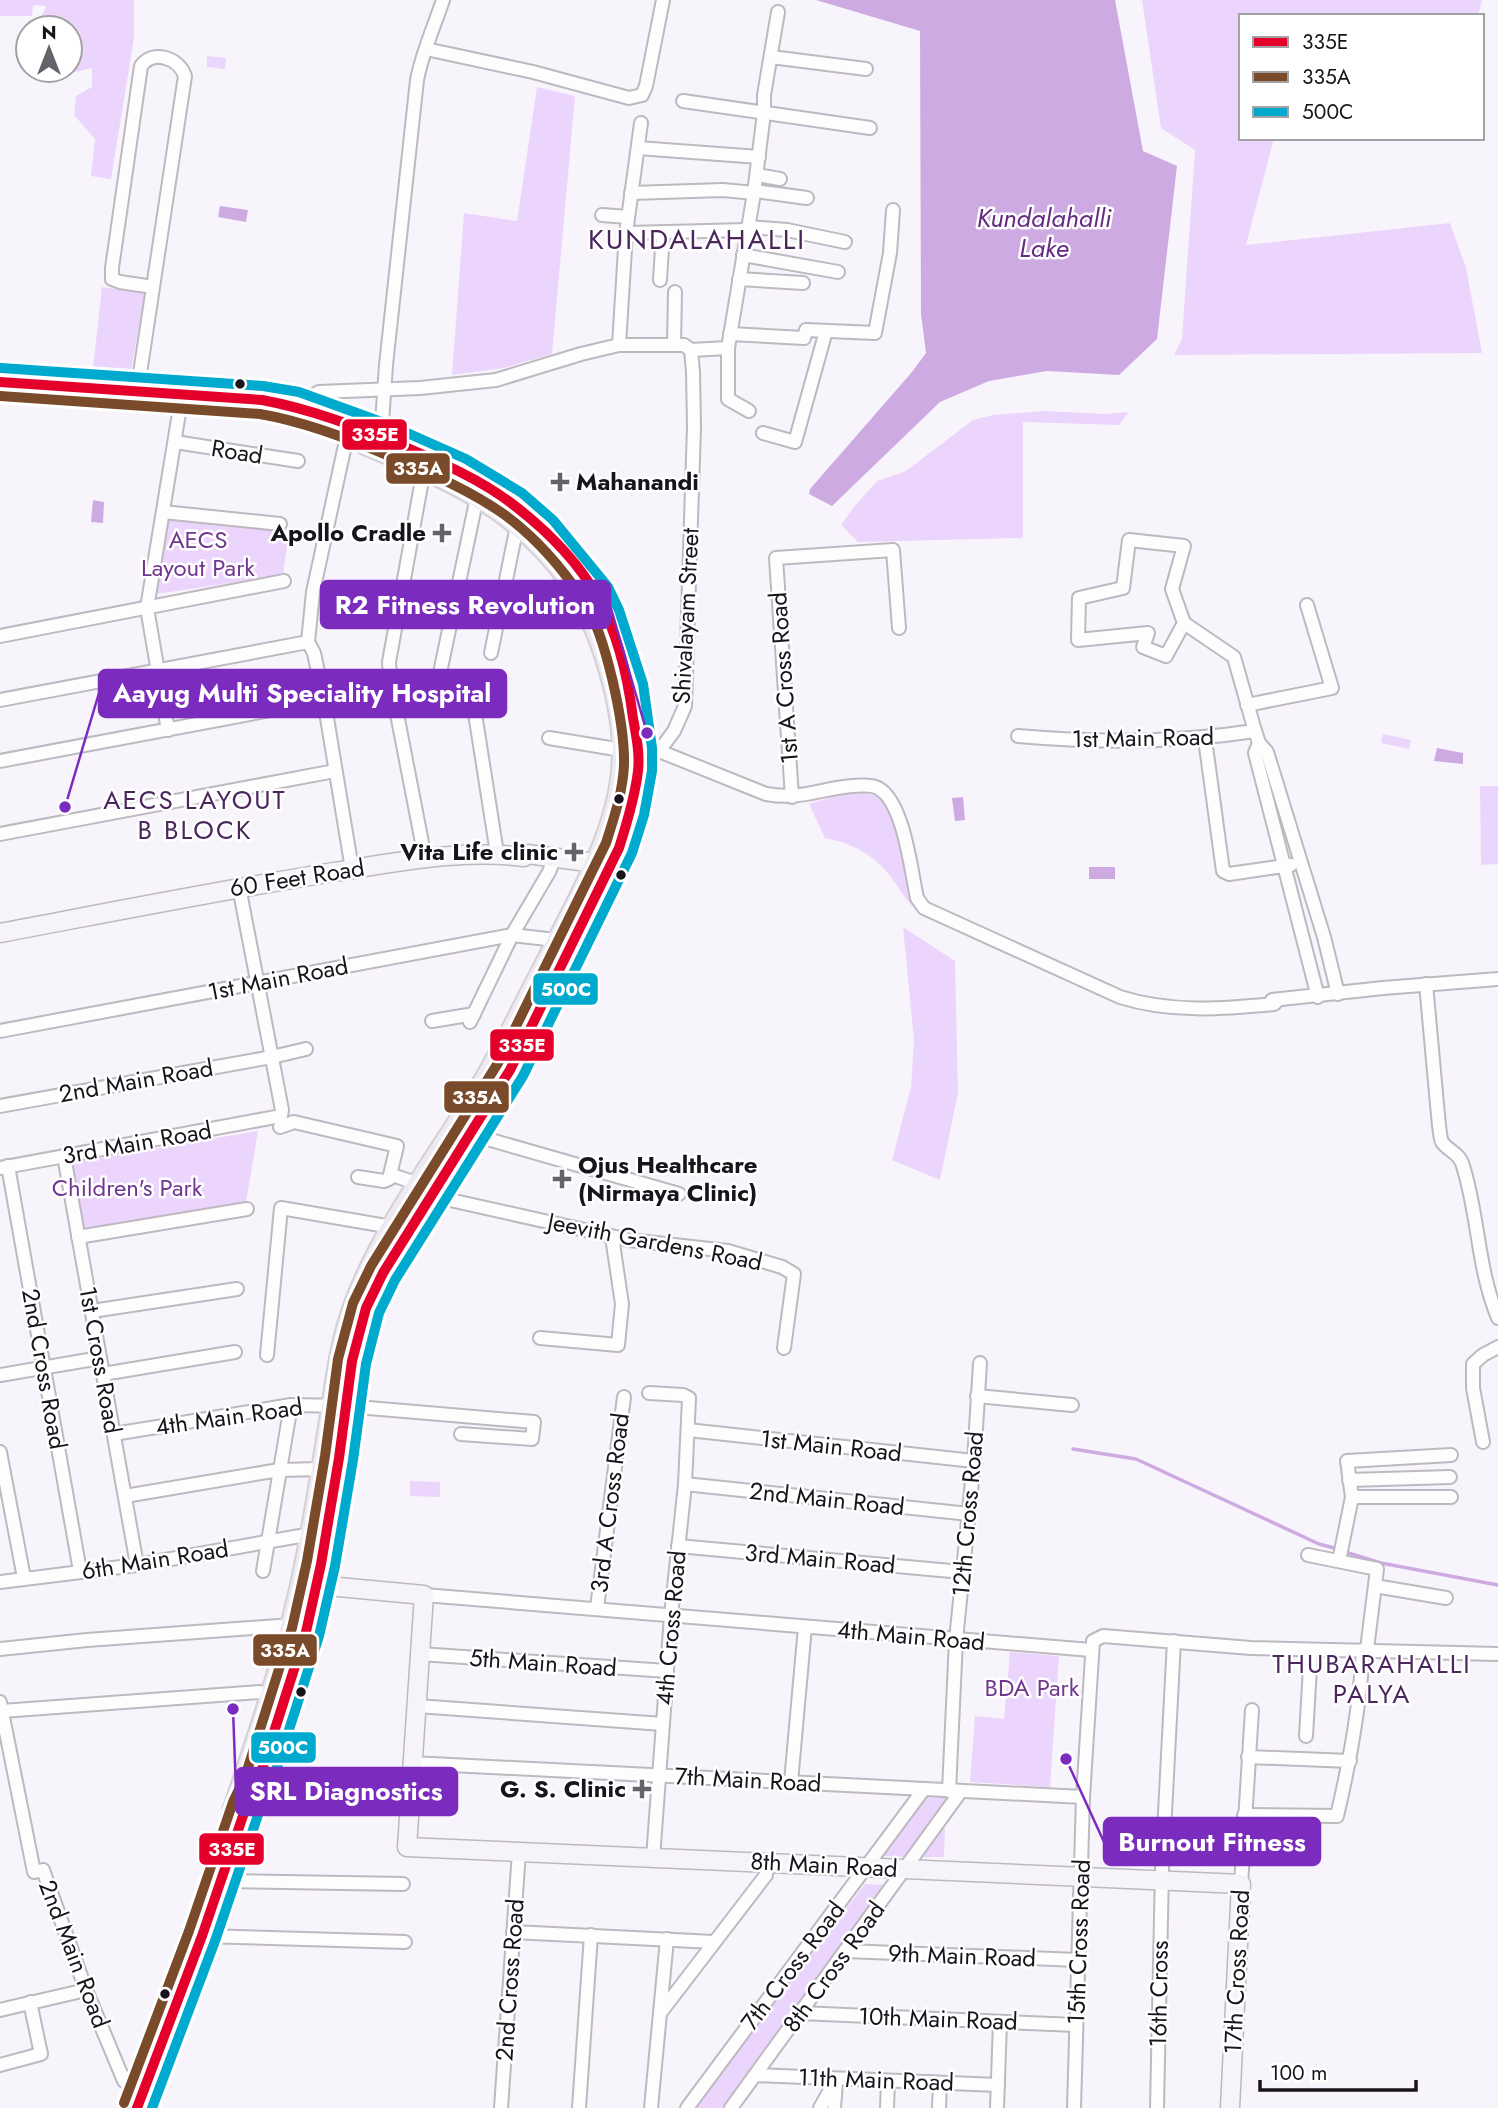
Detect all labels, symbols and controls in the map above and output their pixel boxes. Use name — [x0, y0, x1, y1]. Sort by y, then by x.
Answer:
north arrow — [14, 14, 84, 84]
legend — [1239, 14, 1484, 140]
text: N — [41, 19, 57, 46]
text: 335E — [1302, 27, 1348, 57]
text: 335A — [1302, 62, 1351, 92]
text: 500C — [1302, 97, 1353, 127]
water label: Kundalahalli Lake — [977, 199, 1112, 267]
district label: KUNDALAHALLI — [588, 219, 806, 260]
unlabelled marker — [233, 377, 247, 391]
line badge: 335E — [341, 418, 408, 451]
text: 335E — [351, 421, 399, 448]
street label: Road — [209, 430, 265, 473]
line badge: 335A — [385, 452, 451, 485]
text: 335A — [393, 455, 443, 482]
place label: Mahanandi — [576, 464, 699, 499]
marker: Mahanandi — [550, 472, 570, 492]
place label: Apollo Cradle — [269, 515, 426, 550]
park label: AECS Layout Park — [141, 522, 255, 585]
marker: Apollo Cradle — [432, 523, 452, 543]
street label: Shivalayam Street — [663, 527, 708, 705]
callout: R2 Fitness Revolution — [321, 581, 610, 628]
text: R2 Fitness Revolution — [335, 586, 595, 624]
street label: 1st A Cross Road — [760, 591, 807, 765]
callout: Aayug Multi Speciality Hospital — [99, 670, 506, 717]
text: Aayug Multi Speciality Hospital — [112, 674, 491, 712]
street label: 1st Main Road — [1072, 719, 1214, 756]
district label: AECS LAYOUT B BLOCK — [103, 781, 287, 849]
unlabelled marker — [612, 792, 626, 806]
place label: Vita Life clinic — [399, 834, 558, 869]
marker: Vita Life clinic — [564, 842, 584, 862]
street label: 60 Feet Road — [227, 850, 367, 905]
unlabelled marker — [614, 868, 628, 882]
street label: 1st Main Road — [205, 948, 351, 1009]
line badge: 500C — [532, 972, 599, 1006]
text: 500C — [541, 976, 591, 1003]
line badge: 335E — [489, 1028, 555, 1062]
text: 335E — [498, 1032, 546, 1059]
street label: 2nd Main Road — [56, 1050, 216, 1111]
line badge: 335A — [443, 1080, 510, 1114]
text: 335A — [452, 1084, 502, 1111]
street label: 3rd Main Road — [60, 1112, 214, 1173]
place label: Ojus Healthcare (Nirmaya Clinic) — [578, 1147, 758, 1210]
marker: Ojus Healthcare (Nirmaya Clinic) — [552, 1169, 572, 1189]
park label: Children's Park — [52, 1170, 203, 1205]
street label: Jeevith Gardens Road — [542, 1203, 766, 1279]
street label: 1st Cross Road — [70, 1283, 131, 1436]
street label: 2nd Cross Road — [13, 1286, 76, 1452]
street label: 4th Main Road — [153, 1389, 305, 1444]
street label: 3rd A Cross Road — [581, 1411, 638, 1595]
street label: 1st Main Road — [758, 1421, 904, 1470]
street label: 12th Cross Road — [943, 1430, 992, 1598]
street label: 2nd Main Road — [748, 1473, 906, 1524]
street label: 6th Main Road — [79, 1531, 231, 1588]
street label: 3rd Main Road — [743, 1534, 897, 1583]
street label: 4th Cross Road — [646, 1549, 695, 1707]
street label: 4th Main Road — [836, 1612, 986, 1659]
line badge: 335A — [252, 1633, 318, 1667]
text: 335A — [260, 1637, 310, 1664]
street label: 5th Main Road — [468, 1640, 618, 1685]
district label: THUBARAHALLI PALYA — [1272, 1645, 1472, 1713]
park label: BDA Park — [985, 1670, 1080, 1705]
unlabelled marker — [294, 1685, 308, 1699]
line badge: 500C — [250, 1731, 317, 1764]
text: 500C — [258, 1734, 308, 1761]
street label: 7th Main Road — [674, 1758, 822, 1801]
callout: SRL Diagnostics — [236, 1768, 457, 1815]
place label: G. S. Clinic — [500, 1771, 626, 1806]
text: SRL Diagnostics — [250, 1772, 443, 1810]
marker: G. S. Clinic — [632, 1779, 652, 1799]
callout: Burnout Fitness — [1104, 1818, 1320, 1865]
text: Burnout Fitness — [1118, 1823, 1306, 1861]
line badge: 335E — [198, 1832, 265, 1866]
text: 335E — [208, 1836, 256, 1863]
street label: 8th Main Road — [749, 1843, 899, 1886]
street label: 15th Cross Road — [1058, 1859, 1099, 2025]
street label: 2nd Main Road — [30, 1875, 119, 2033]
street label: 17th Cross Road — [1215, 1889, 1258, 2055]
street label: 7th Cross Road — [732, 1894, 853, 2038]
street label: 8th Cross Road — [774, 1894, 893, 2039]
street label: 2nd Cross Road — [486, 1898, 533, 2062]
street label: 9th Main Road — [887, 1935, 1037, 1976]
street label: 16th Cross — [1140, 1940, 1177, 2048]
unlabelled marker — [158, 1987, 172, 2001]
street label: 10th Main Road — [858, 1998, 1018, 2039]
scale bar — [1260, 2048, 1416, 2092]
text: 100 m — [1270, 2058, 1327, 2088]
street label: 11th Main Road — [797, 2059, 955, 2100]

